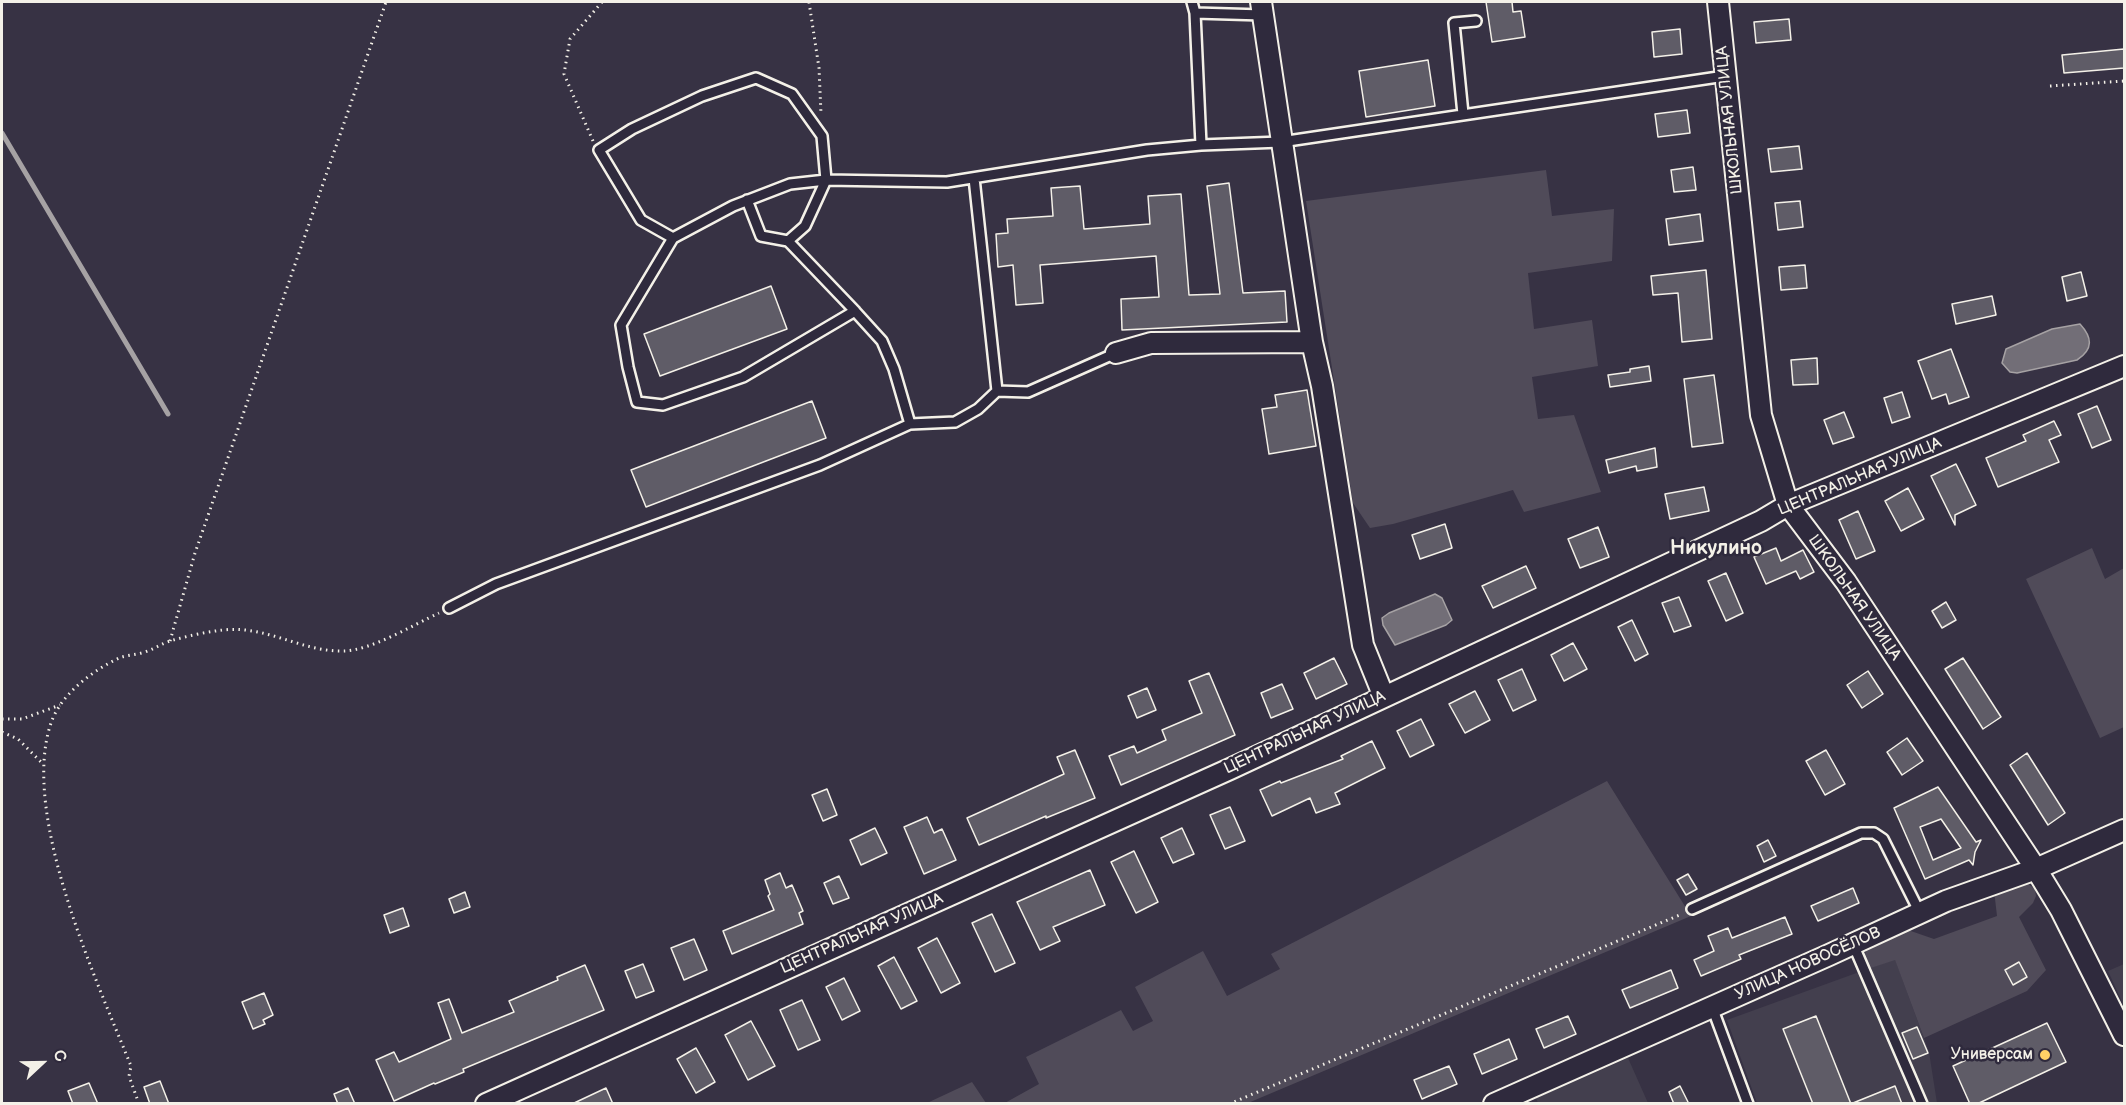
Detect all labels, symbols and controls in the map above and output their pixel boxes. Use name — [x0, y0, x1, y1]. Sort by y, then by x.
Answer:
street label: ШКОЛЬНАЯ УЛИЦА — [1713, 45, 1747, 195]
street label: ЦЕНТРАЛЬНАЯ УЛИЦА — [1775, 434, 1945, 520]
street label: ШКОЛЬНАЯ УЛИЦА — [1803, 531, 1905, 665]
district label: Никулино — [1670, 537, 1762, 561]
street label: ЦЕНТРАЛЬНАЯ УЛИЦА — [1221, 687, 1389, 779]
street label: ЦЕНТРАЛЬНАЯ УЛИЦА — [778, 889, 946, 979]
street label: УЛИЦА НОВОСЁЛОВ — [1732, 923, 1884, 1005]
north arrow — [12, 1033, 72, 1093]
place label: Универсам — [1950, 1045, 2033, 1065]
text: С — [48, 1047, 70, 1065]
marker: Универсам — [2038, 1048, 2052, 1062]

